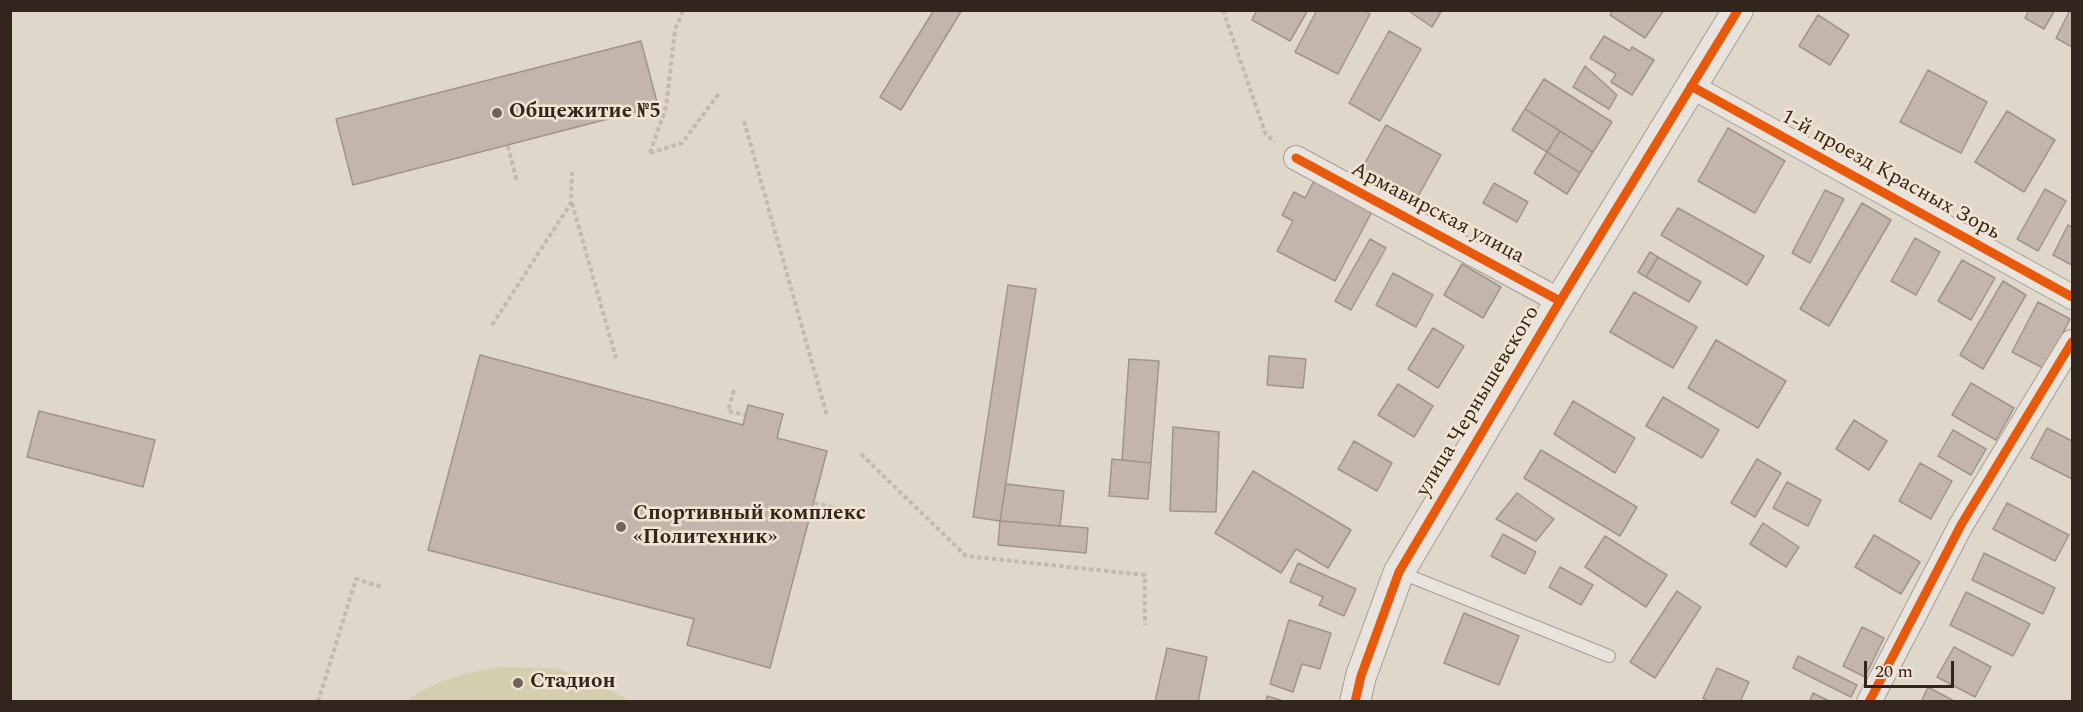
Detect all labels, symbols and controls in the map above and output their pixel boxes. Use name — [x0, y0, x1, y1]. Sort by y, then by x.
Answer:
place label: Общежитие №5 — [509, 100, 661, 126]
street label: 1-й проезд Красных Зорь — [1776, 105, 2004, 247]
marker: Общежитие №5 — [490, 106, 504, 120]
street label: Армавирская улица — [1346, 158, 1528, 270]
street label: улица Чернышевского — [1412, 302, 1546, 502]
place label: Спортивный комплекс «Политехник» — [633, 502, 866, 552]
marker: Спортивный комплекс «Политехник» — [614, 520, 628, 534]
scale bar — [1867, 649, 1957, 687]
text: 20 m — [1875, 658, 1913, 685]
place label: Стадион — [530, 670, 616, 696]
marker: Стадион — [511, 676, 525, 690]

